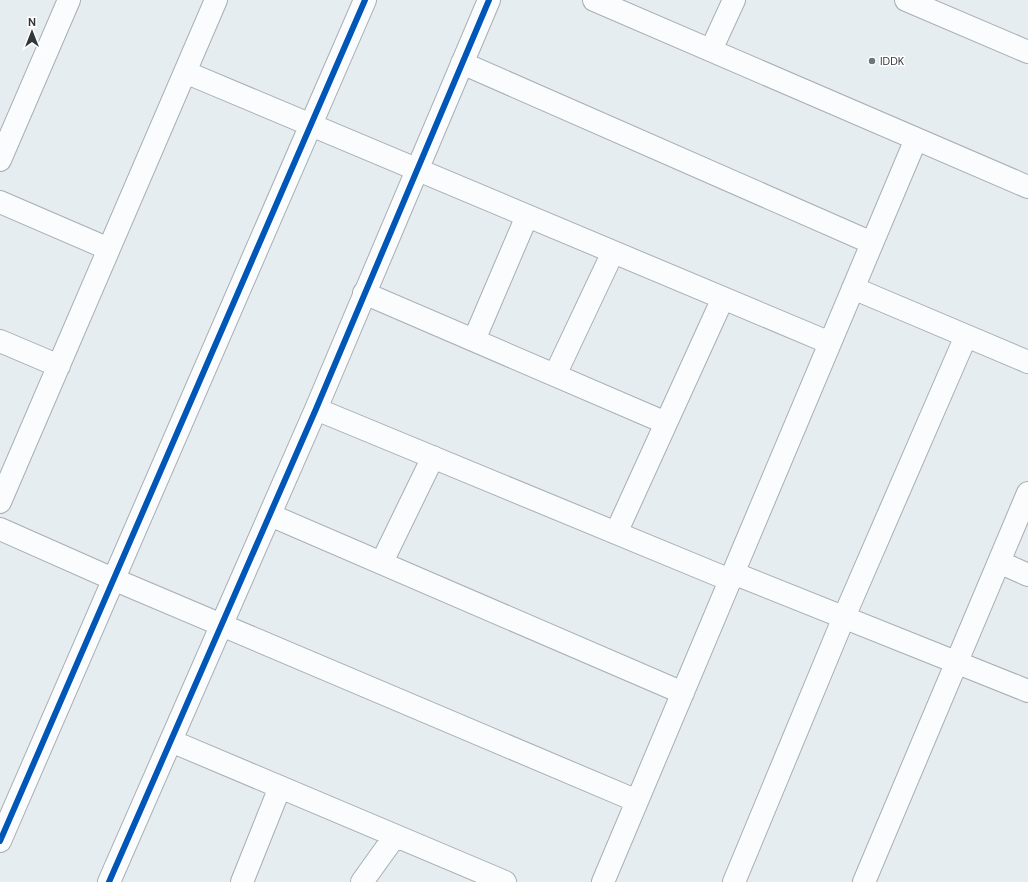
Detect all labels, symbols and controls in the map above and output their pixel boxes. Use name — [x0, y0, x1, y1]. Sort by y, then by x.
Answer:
north arrow — [12, 12, 52, 52]
text: N — [28, 15, 36, 29]
place label: IDDK — [880, 54, 905, 68]
marker: IDDK — [867, 56, 877, 66]

